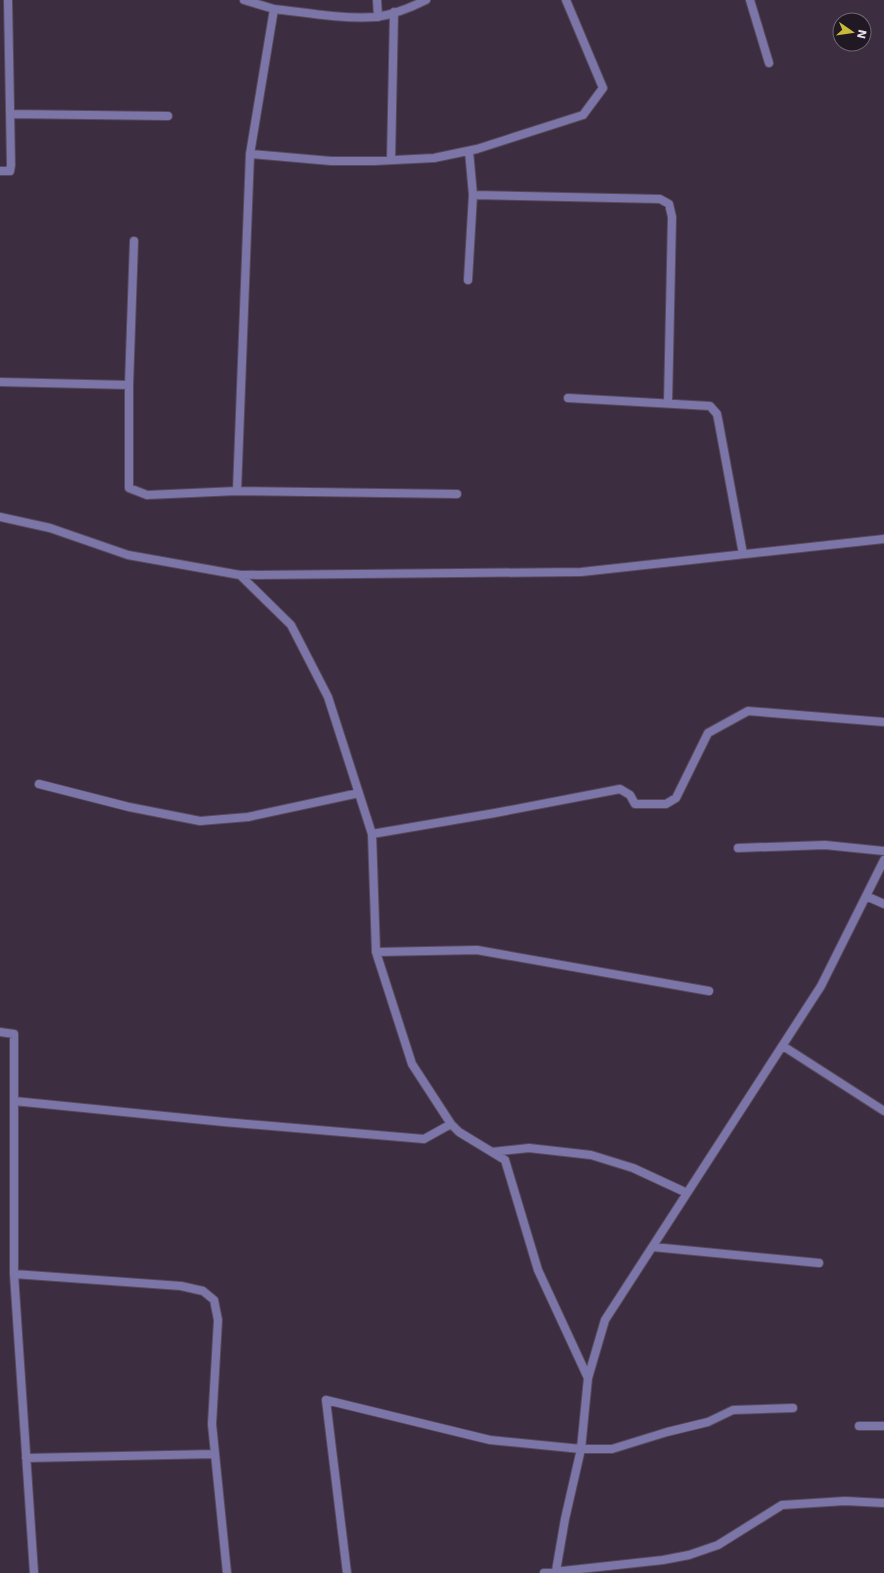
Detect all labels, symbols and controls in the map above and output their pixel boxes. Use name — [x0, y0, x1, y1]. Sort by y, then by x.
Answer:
north arrow — [832, 12, 872, 52]
text: N — [854, 28, 869, 40]

